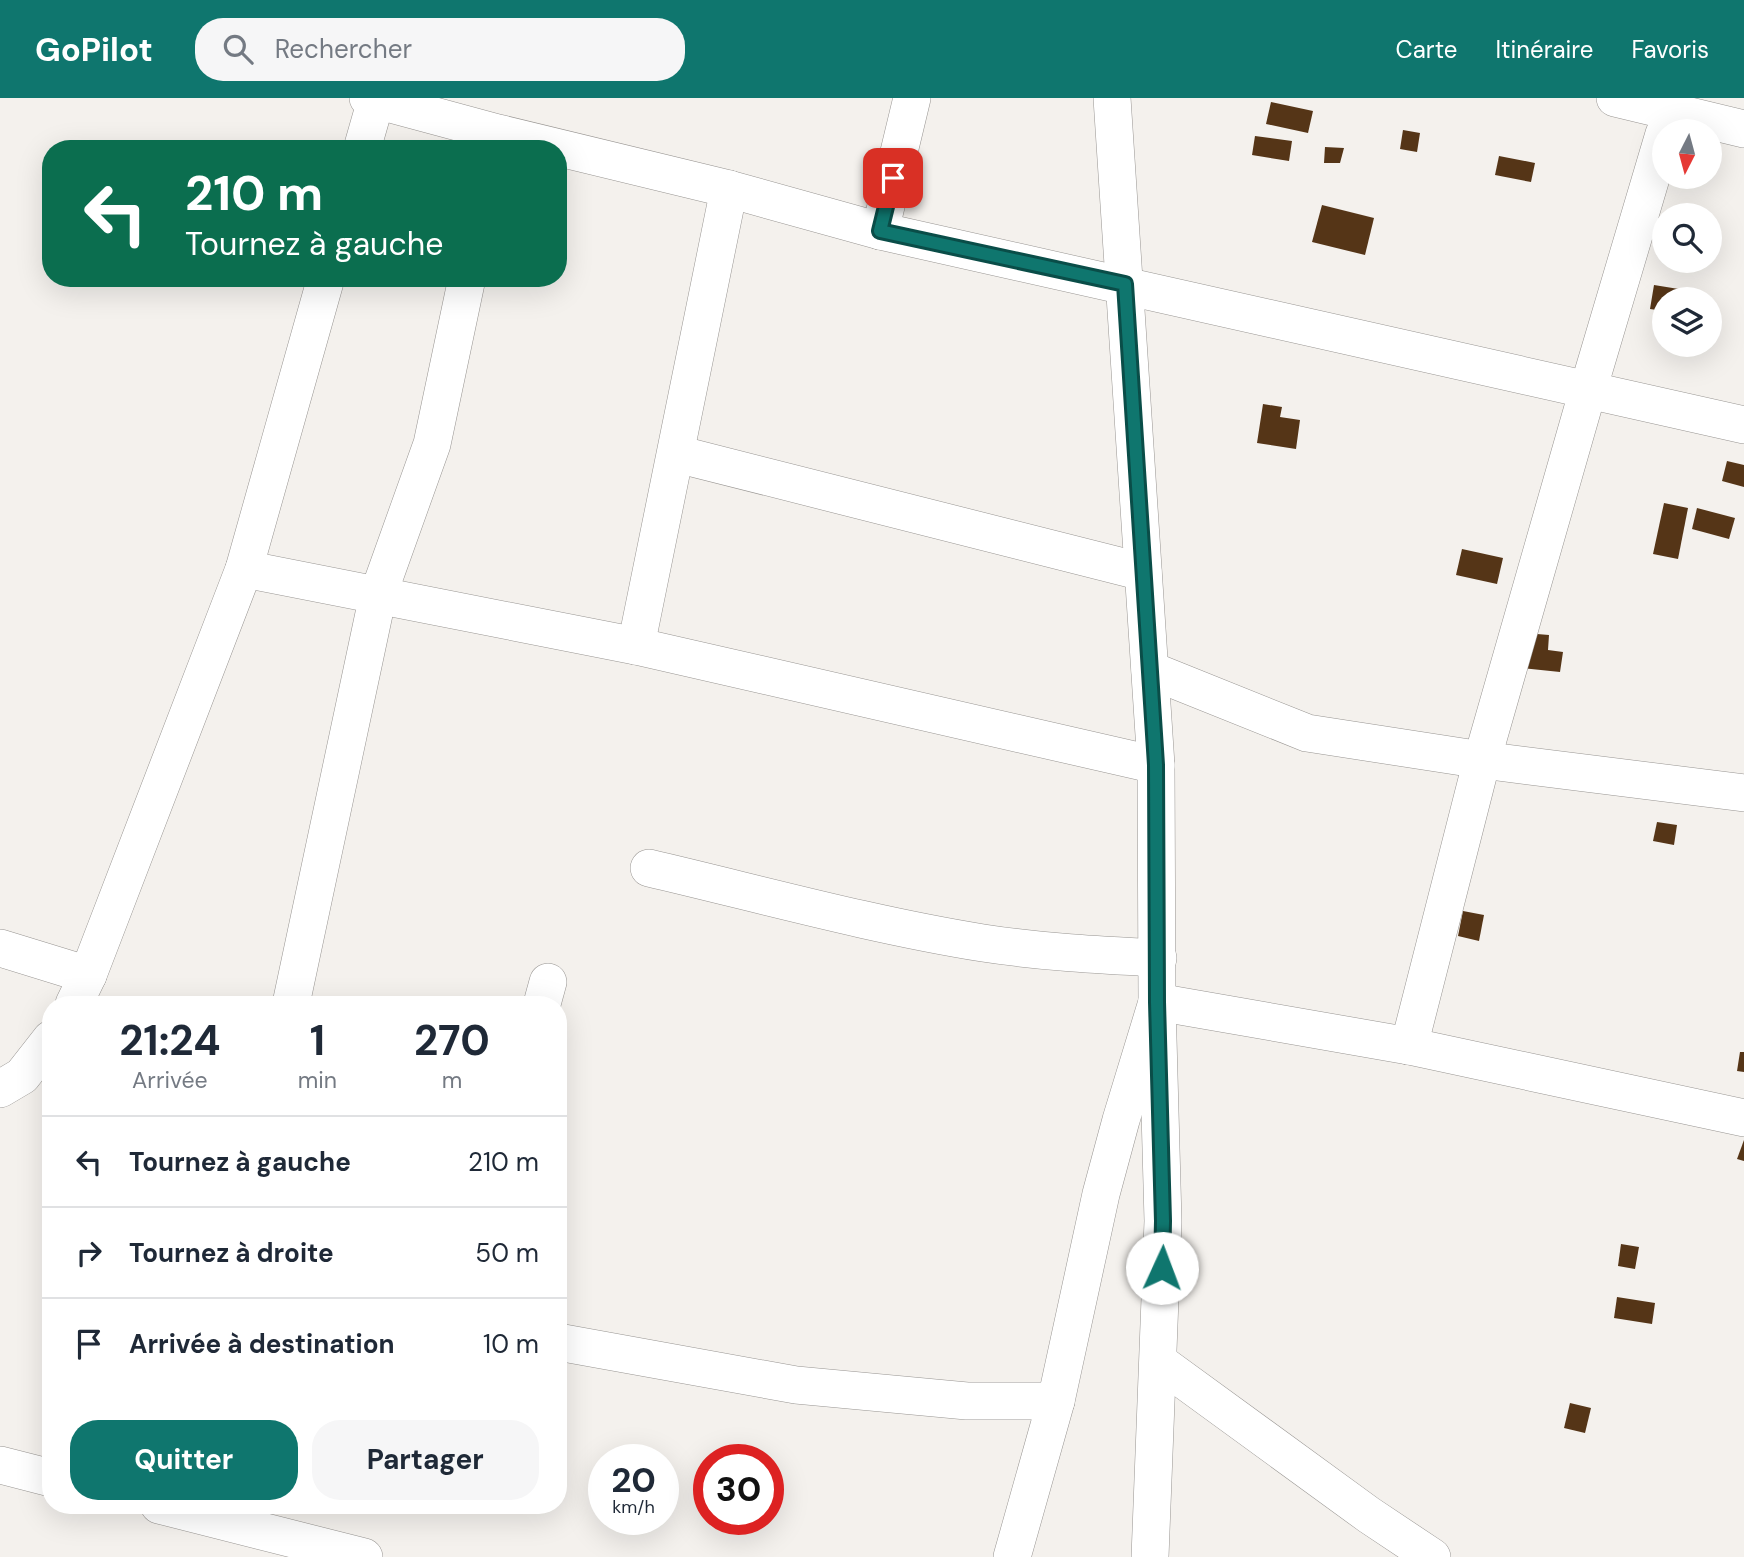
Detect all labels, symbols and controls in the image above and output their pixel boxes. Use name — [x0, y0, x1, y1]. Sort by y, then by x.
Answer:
search box — [195, 18, 685, 81]
text: GoPilot — [35, 28, 153, 71]
icon: search — [219, 30, 257, 68]
text: Rechercher — [275, 32, 412, 66]
text: Carte — [1396, 34, 1457, 65]
text: Itinéraire — [1495, 34, 1593, 65]
text: Favoris — [1631, 34, 1709, 65]
north arrow — [1652, 119, 1722, 189]
map controls — [1652, 119, 1722, 357]
pin — [863, 148, 923, 208]
icon: arrive — [874, 159, 912, 197]
text: 210 m — [185, 161, 323, 225]
icon: left — [70, 168, 161, 259]
button: search — [1652, 203, 1722, 273]
text: Tournez à gauche — [185, 223, 443, 265]
button: layers — [1652, 287, 1722, 357]
text: 21:24 — [119, 1013, 221, 1068]
text: 1 — [310, 1013, 325, 1068]
text: 270 — [414, 1013, 490, 1068]
text: Arrivée — [132, 1065, 208, 1095]
text: min — [298, 1065, 337, 1095]
text: m — [442, 1065, 462, 1095]
icon: left — [70, 1143, 108, 1181]
text: Tournez à gauche — [129, 1145, 351, 1179]
text: 210 m — [468, 1145, 539, 1179]
position arrow — [1125, 1231, 1199, 1305]
icon: right — [70, 1234, 108, 1272]
text: Tournez à droite — [129, 1236, 334, 1270]
text: 50 m — [475, 1236, 539, 1270]
icon: arrive — [70, 1325, 108, 1363]
text: Arrivée à destination — [129, 1327, 395, 1361]
text: 10 m — [483, 1327, 539, 1361]
button: Quitter — [70, 1420, 298, 1500]
button: Partager — [312, 1420, 539, 1500]
speed limit sign: 30 — [693, 1444, 784, 1535]
text: 20 — [611, 1457, 656, 1503]
text: km/h — [612, 1495, 655, 1519]

